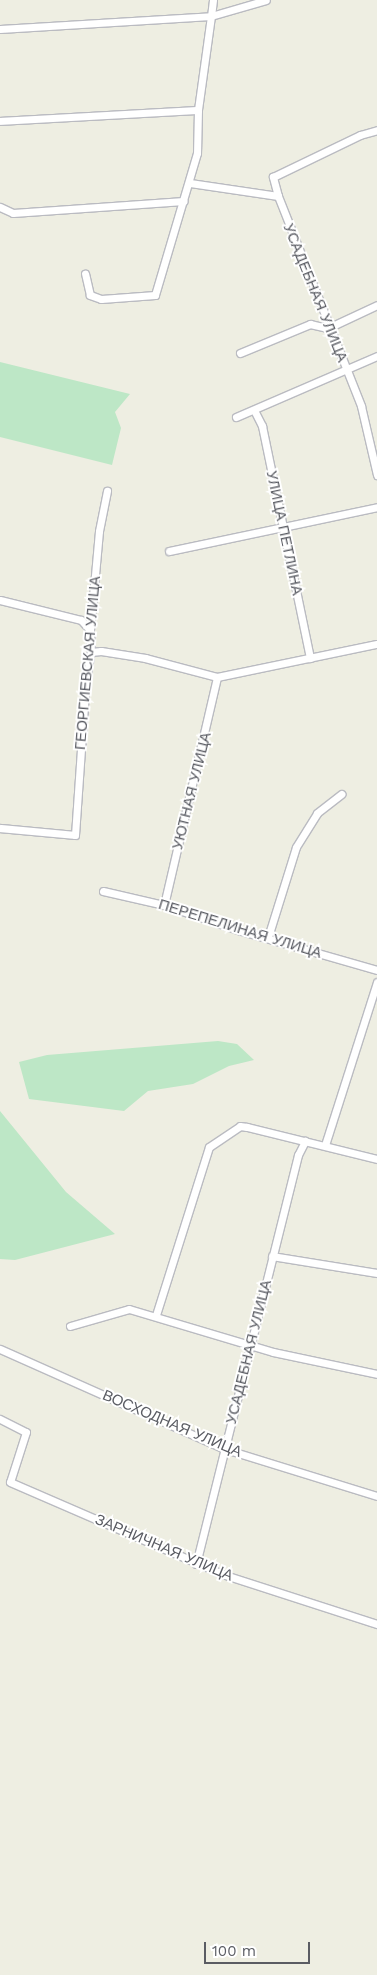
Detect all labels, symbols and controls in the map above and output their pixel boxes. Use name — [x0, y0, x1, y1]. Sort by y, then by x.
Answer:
street label: УСАДЕБНАЯ УЛИЦА — [279, 221, 351, 365]
street label: УЛИЦА ПЕТЛИНА — [262, 469, 306, 597]
street label: ГЕОРГИЕВСКАЯ УЛИЦА — [71, 575, 105, 751]
street label: УЮТНАЯ УЛИЦА — [169, 730, 215, 852]
street label: ПЕРЕПЕЛИНАЯ УЛИЦА — [156, 896, 324, 962]
street label: УСАДЕБНАЯ УЛИЦА — [222, 1278, 276, 1426]
street label: ВОСХОДНАЯ УЛИЦА — [100, 1386, 244, 1462]
street label: ЗАРНИЧНАЯ УЛИЦА — [92, 1511, 236, 1585]
scale bar — [207, 1932, 313, 1964]
text: 100 m — [212, 1942, 256, 1960]

